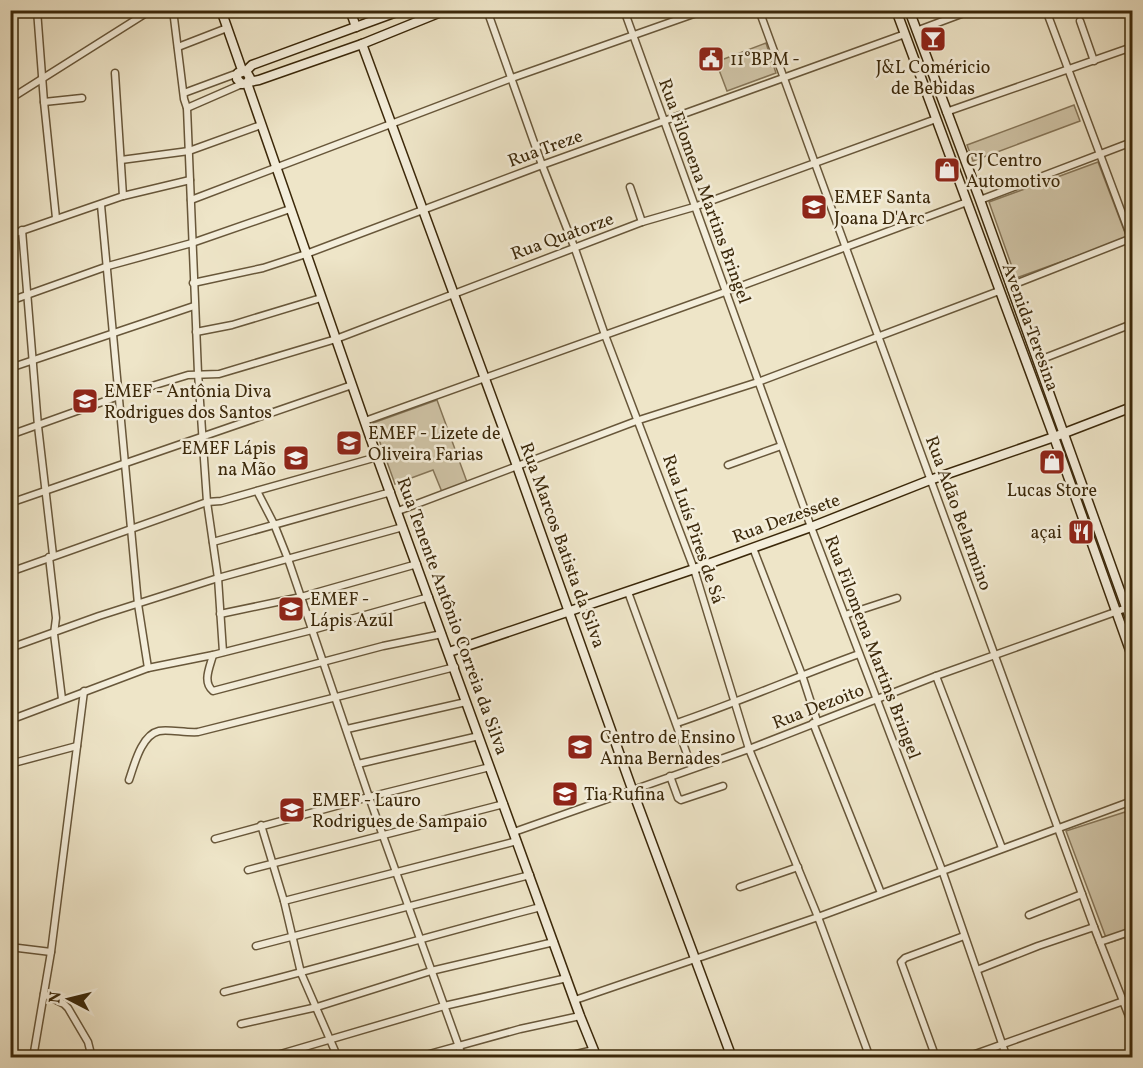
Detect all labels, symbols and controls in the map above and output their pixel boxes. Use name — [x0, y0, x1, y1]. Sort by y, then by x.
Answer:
bar icon: J&L Coméricio de Bebidas — [918, 24, 948, 54]
public building icon: 11°BPM - — [696, 44, 726, 74]
place label: 11°BPM - — [730, 48, 800, 73]
place label: J&L Coméricio de Bebidas — [876, 56, 990, 102]
street label: Rua Filomena Martins Bringel — [651, 75, 756, 308]
street label: Rua Treze — [505, 124, 586, 174]
place label: CJ Centro Automotivo — [966, 149, 1060, 195]
shop icon: CJ Centro Automotivo — [932, 155, 962, 185]
place label: EMEF Santa Joana D'Arc — [834, 186, 931, 232]
school or university icon: EMEF Santa Joana D'Arc — [799, 192, 829, 222]
street label: Rua Quatorze — [508, 207, 617, 268]
street label: Avenida Teresina — [995, 260, 1064, 395]
place label: EMEF - Antônia Diva Rodrigues dos Santos — [104, 380, 272, 426]
school or university icon: EMEF - Antônia Diva Rodrigues dos Santos — [70, 386, 100, 416]
place label: EMEF - Lizete de Oliveira Farias — [368, 422, 501, 468]
school or university icon: EMEF - Lizete de Oliveira Farias — [334, 428, 364, 458]
street label: Rua Adão Belarmino — [918, 433, 997, 594]
place label: EMEF Lápis na Mão — [181, 437, 276, 483]
street label: Rua Marcos Batista da Silva — [513, 439, 611, 652]
school or university icon: EMEF Lápis na Mão — [281, 443, 311, 473]
shop icon: Lucas Store — [1037, 447, 1067, 477]
street label: Rua Luís Pires de Sá — [655, 451, 730, 608]
street label: Rua Tenente Antônio Correia da Silva — [390, 474, 514, 759]
place label: Lucas Store — [1007, 479, 1097, 504]
street label: Rua Dezessete — [729, 488, 844, 550]
restaurant icon: açai — [1066, 517, 1096, 547]
place label: açai — [1031, 521, 1062, 546]
street label: Rua Filomena Martins Bringel — [817, 532, 926, 763]
place label: EMEF - Lápis Azul — [310, 588, 393, 634]
school or university icon: EMEF - Lápis Azul — [276, 594, 306, 624]
street label: Rua Dezoito — [769, 678, 868, 736]
place label: Centro de Ensino Anna Bernades — [600, 726, 735, 772]
school or university icon: Centro de Ensino Anna Bernades — [565, 732, 595, 762]
school or university icon: Tia Rufina — [550, 779, 580, 809]
place label: Tia Rufina — [584, 783, 665, 808]
place label: EMEF - Lauro Rodrigues de Sampaio — [312, 789, 487, 835]
school or university icon: EMEF - Lauro Rodrigues de Sampaio — [277, 795, 307, 825]
north arrow — [39, 969, 99, 1029]
text: N — [44, 990, 68, 1005]

